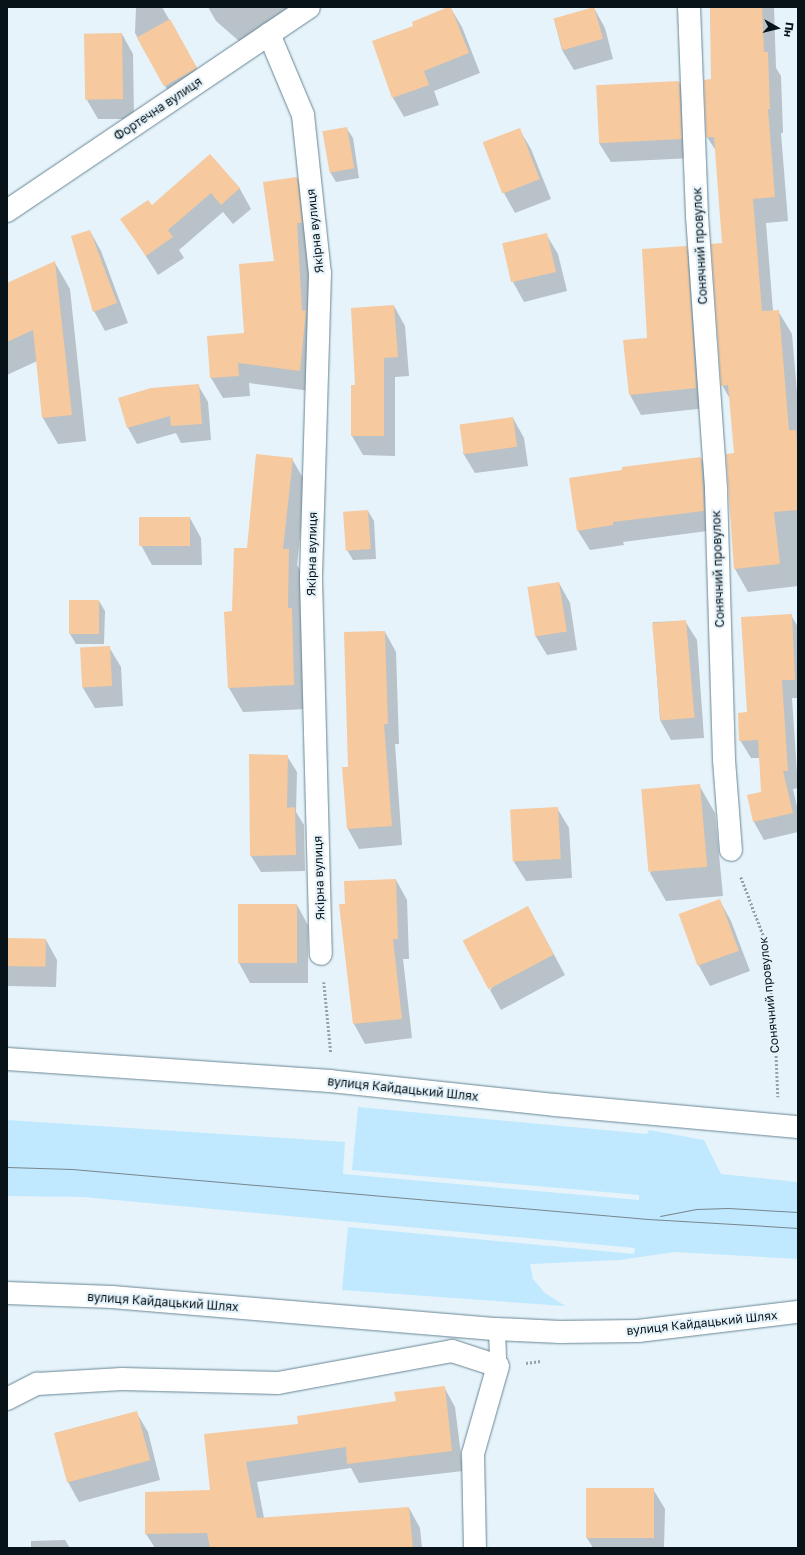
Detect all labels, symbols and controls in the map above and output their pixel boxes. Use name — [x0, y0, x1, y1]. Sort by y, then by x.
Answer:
north arrow — [757, 8, 797, 48]
text: Пн — [782, 21, 797, 38]
street label: Фортечна вулиця — [111, 74, 205, 144]
street label: Сонячний провулок — [690, 187, 710, 305]
street label: Якірна вулиця — [303, 188, 327, 274]
street label: Сонячний провулок — [709, 510, 727, 628]
street label: Якірна вулиця — [304, 512, 320, 596]
street label: Якірна вулиця — [310, 835, 328, 921]
street label: Сонячний провулок — [756, 936, 782, 1054]
street label: вулиця Кайдацький Шлях — [327, 1074, 479, 1104]
street label: вулиця Кайдацький Шлях — [87, 1290, 239, 1314]
street label: вулиця Кайдацький Шлях — [626, 1308, 778, 1338]

